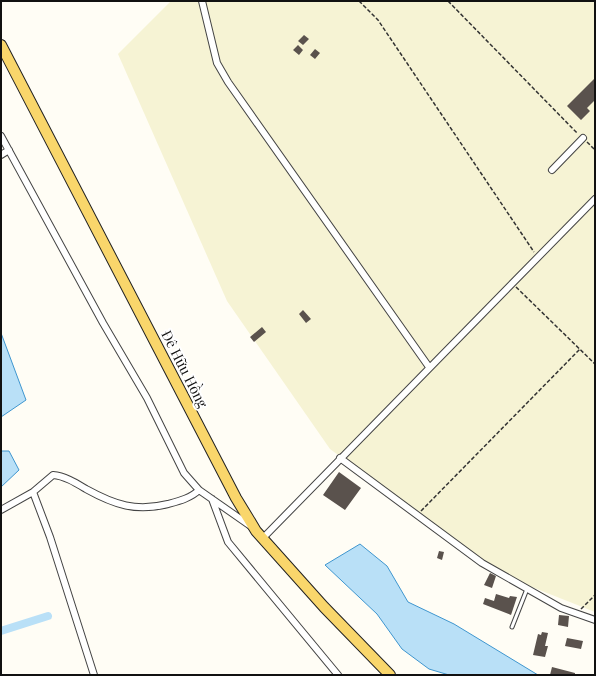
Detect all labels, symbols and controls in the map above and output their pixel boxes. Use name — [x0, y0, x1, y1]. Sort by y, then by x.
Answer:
street label: Đê Hữu Hồng — [157, 326, 215, 412]

